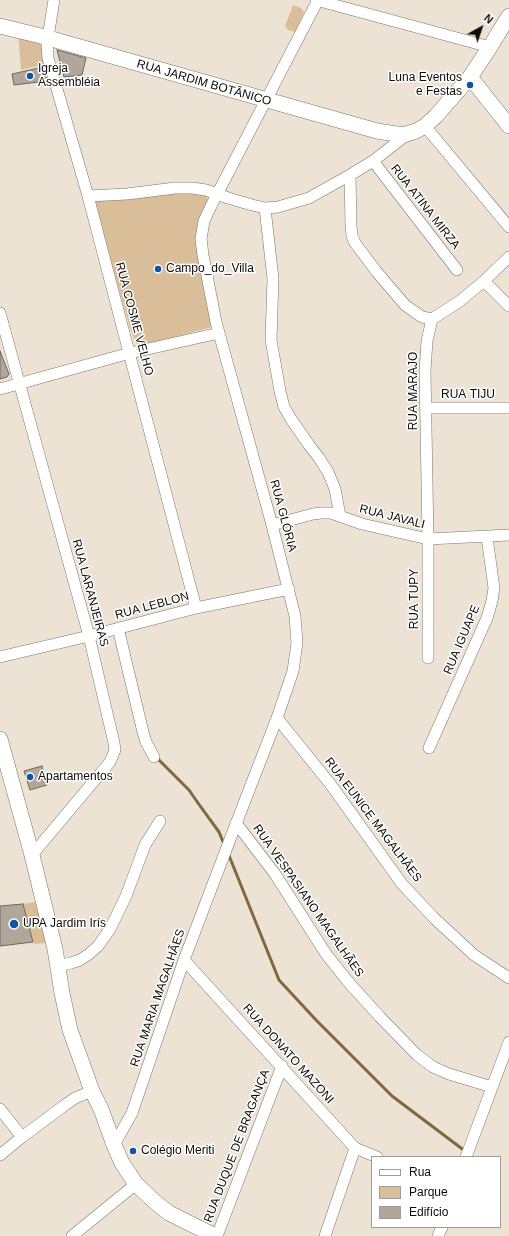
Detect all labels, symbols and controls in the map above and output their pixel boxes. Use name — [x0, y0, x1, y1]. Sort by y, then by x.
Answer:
north arrow — [461, 8, 501, 48]
text: N — [482, 12, 496, 26]
street label: RUA JARDIM BOTÂNICO — [135, 57, 273, 109]
place label: Igreja Assembléia — [38, 62, 100, 90]
marker: Igreja Assembléia — [25, 71, 35, 81]
place label: Luna Eventos e Festas — [389, 71, 462, 99]
marker: Luna Eventos e Festas — [465, 80, 475, 90]
street label: RUA ATINA MIRZA — [387, 162, 463, 252]
street label: RUA COSME VELHO — [112, 261, 156, 377]
place label: Campo_do_Villa — [166, 262, 254, 276]
marker: Campo_do_Villa — [153, 264, 163, 274]
street label: RUA MARAJO — [407, 352, 421, 430]
street label: RUA TIJU — [441, 388, 495, 402]
street label: RUA GLÓRIA — [266, 478, 300, 554]
street label: RUA JAVALI — [358, 502, 426, 532]
street label: RUA LARANJEIRAS — [69, 538, 111, 648]
street label: RUA TUPY — [408, 569, 422, 629]
street label: RUA LEBLON — [113, 589, 191, 623]
street label: RUA IGUAPE — [441, 603, 483, 677]
street label: RUA EUNICE MAGALHÃES — [322, 755, 424, 885]
place label: Apartamentos — [38, 770, 113, 784]
marker: Apartamentos — [25, 772, 35, 782]
street label: RUA VESPASIANO MAGALHÃES — [250, 822, 366, 980]
place label: UPA Jardim Irís — [23, 917, 106, 931]
marker: UPA Jardim Irís — [8, 918, 20, 930]
street label: RUA MARIA MAGALHÃES — [128, 927, 188, 1069]
street label: RUA DONATO MAZONI — [240, 1001, 336, 1107]
street label: RUA DUQUE DE BRAGANÇA — [201, 1067, 273, 1225]
place label: Colégio Meriti — [141, 1144, 214, 1158]
marker: Colégio Meriti — [128, 1146, 138, 1156]
legend — [371, 1156, 501, 1228]
text: Rua — [409, 1165, 431, 1179]
text: Parque — [409, 1185, 448, 1199]
text: Edifício — [409, 1205, 448, 1219]

